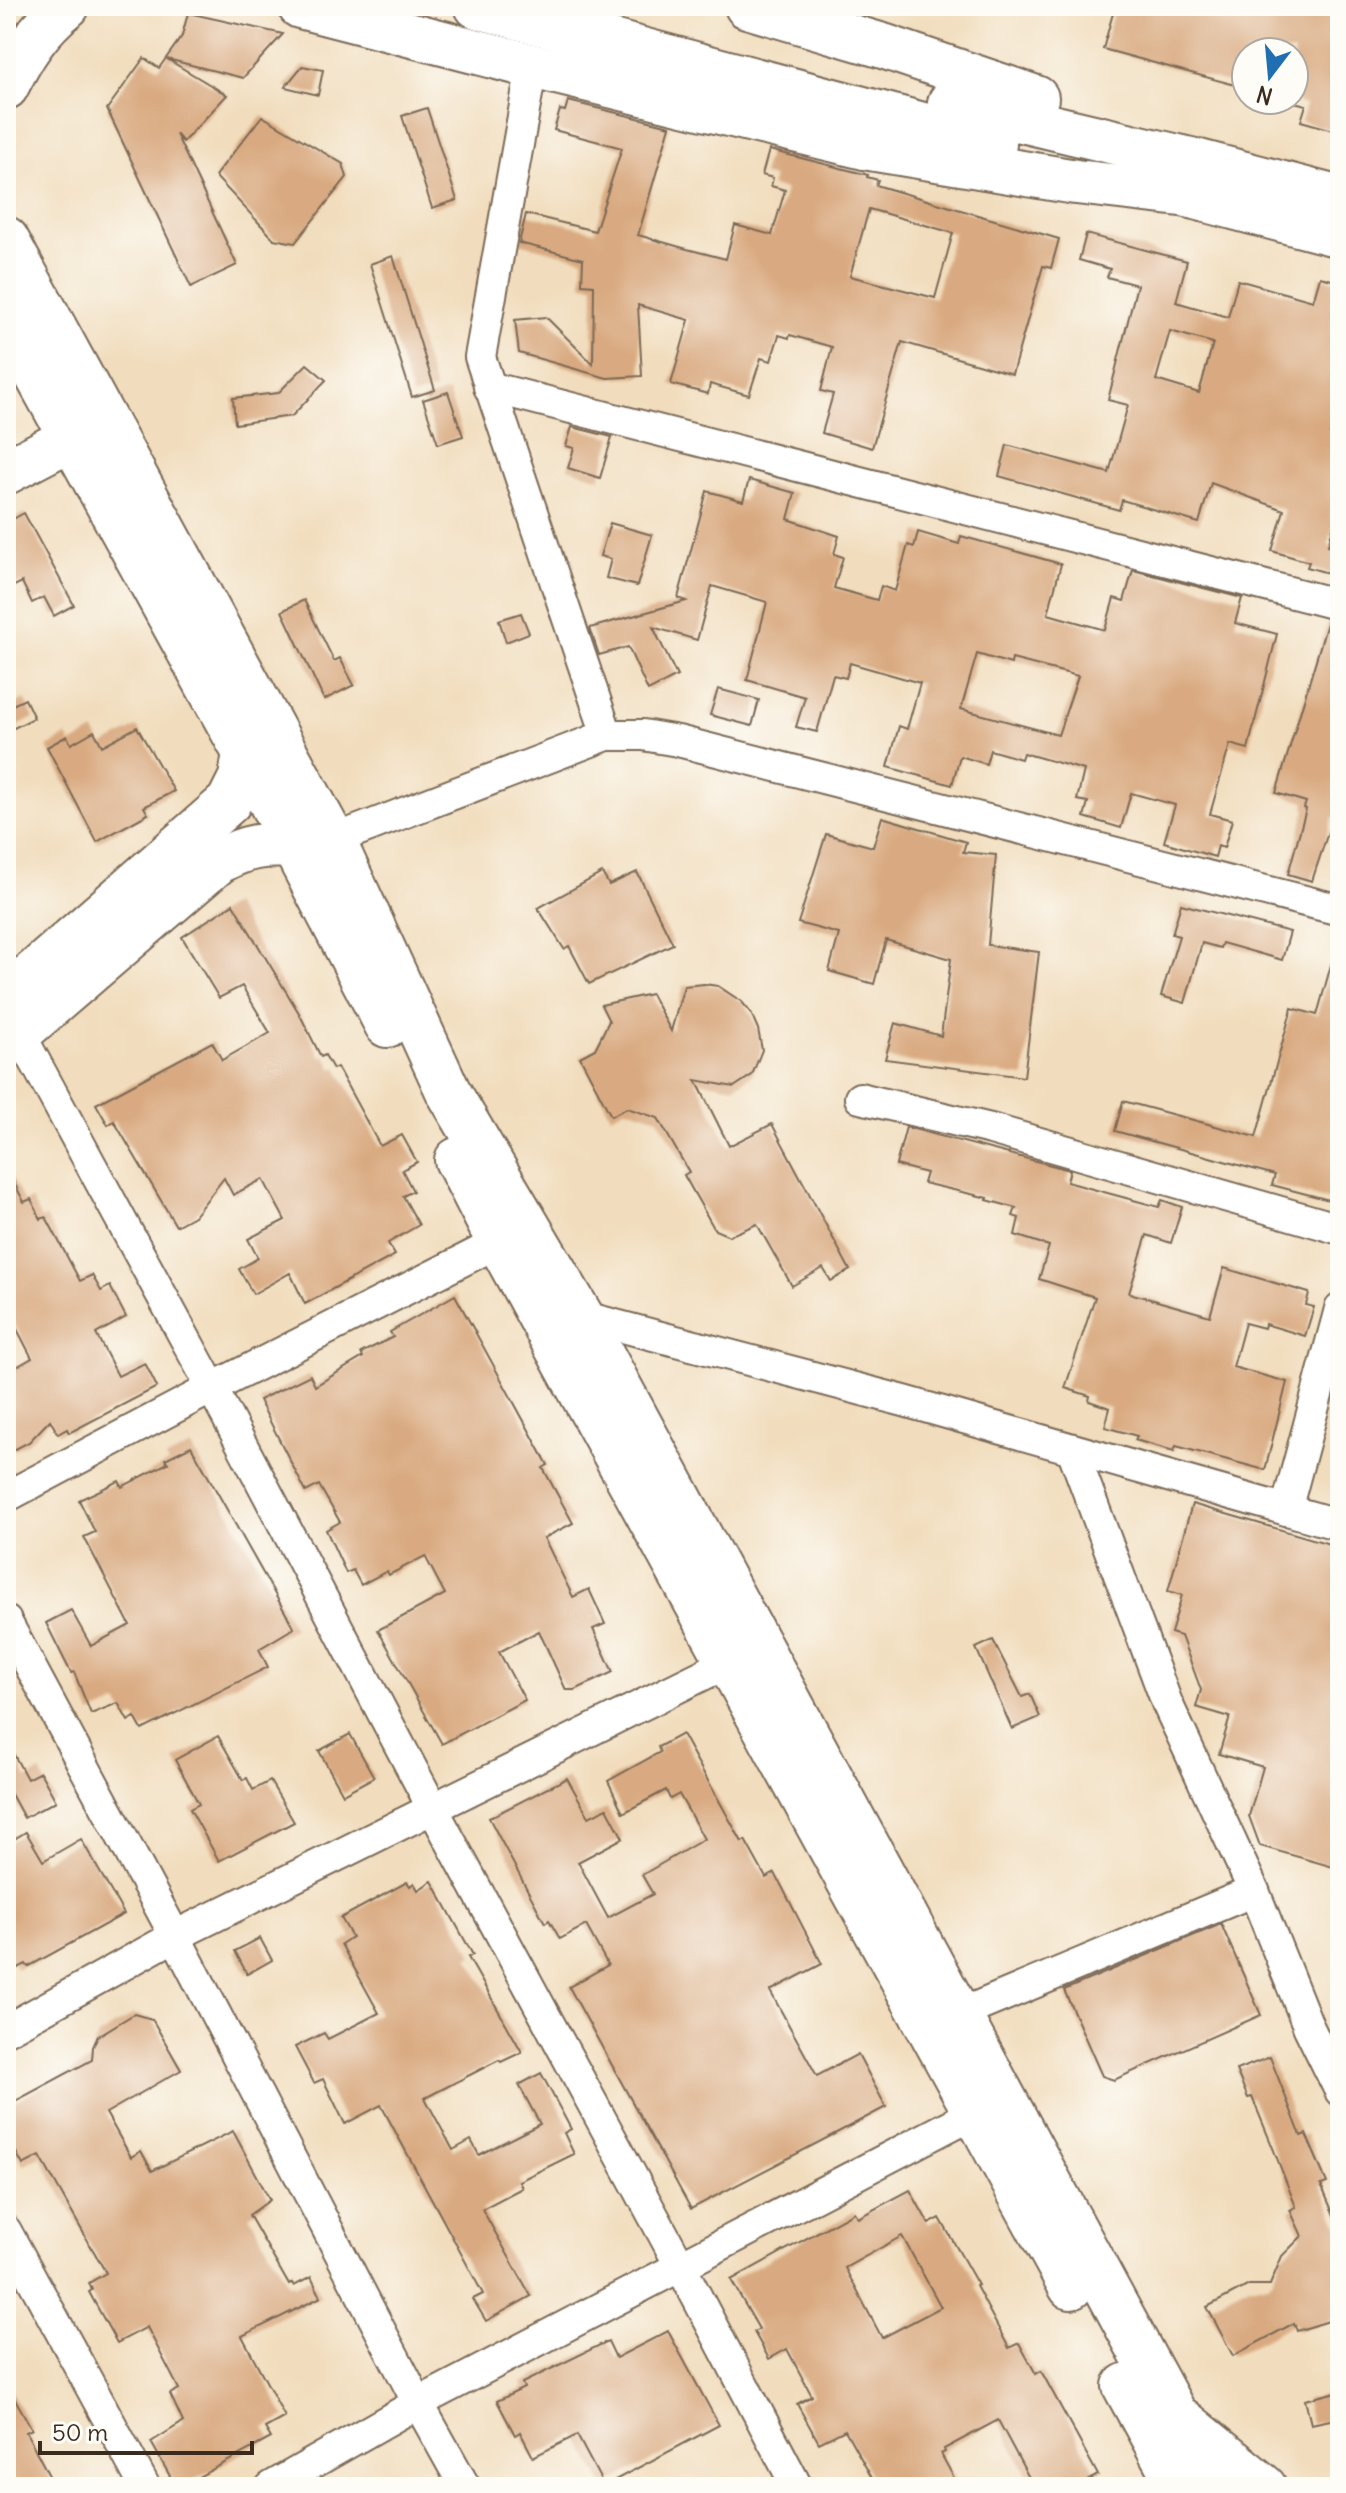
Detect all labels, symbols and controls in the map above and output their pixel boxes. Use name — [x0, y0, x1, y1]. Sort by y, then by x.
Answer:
north arrow — [1230, 36, 1310, 116]
text: N — [1253, 80, 1276, 111]
scale bar — [40, 2405, 252, 2455]
text: 50 m — [52, 2417, 108, 2447]

